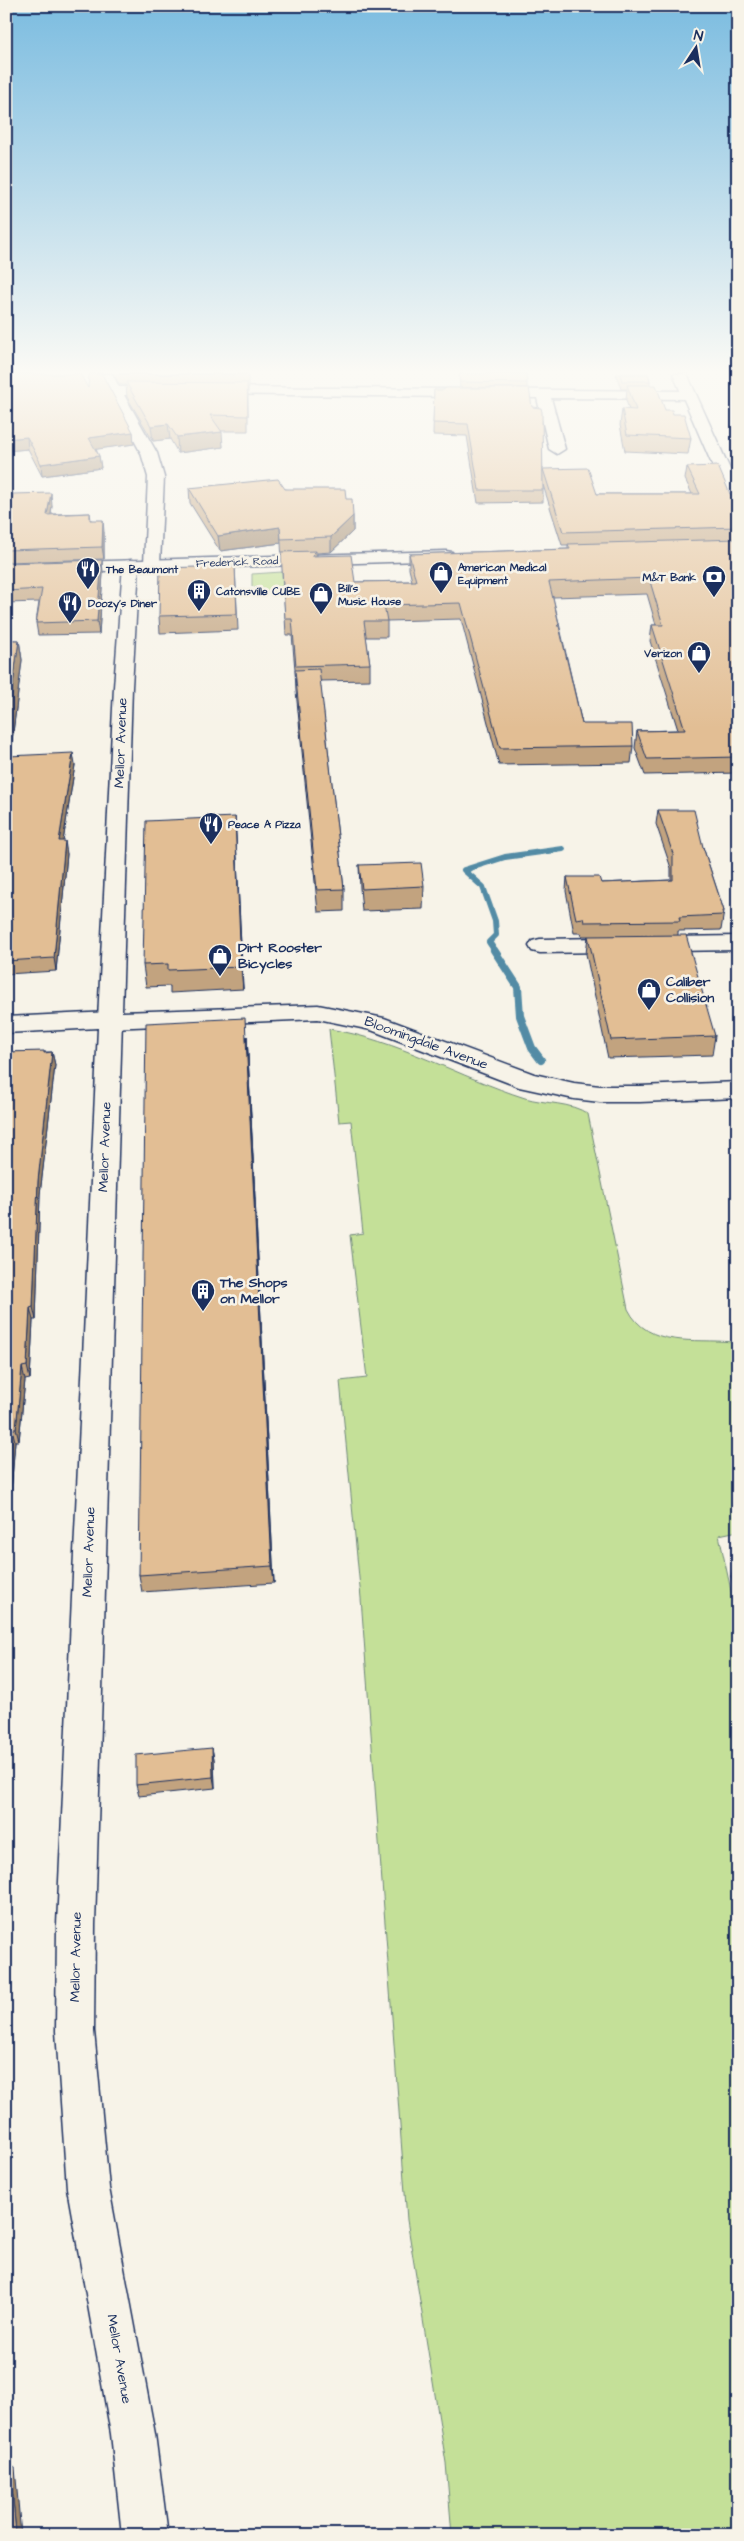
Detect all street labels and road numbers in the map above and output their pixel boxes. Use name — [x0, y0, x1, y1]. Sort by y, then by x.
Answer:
street label: Frederick Road — [196, 553, 279, 571]
street label: Mellor Avenue — [109, 697, 133, 788]
street label: Bloomingdale Avenue — [361, 1011, 491, 1075]
street label: Mellor Avenue — [93, 1101, 117, 1192]
street label: Mellor Avenue — [77, 1506, 101, 1597]
street label: Mellor Avenue — [65, 1911, 87, 2002]
street label: Mellor Avenue — [101, 2313, 137, 2406]

